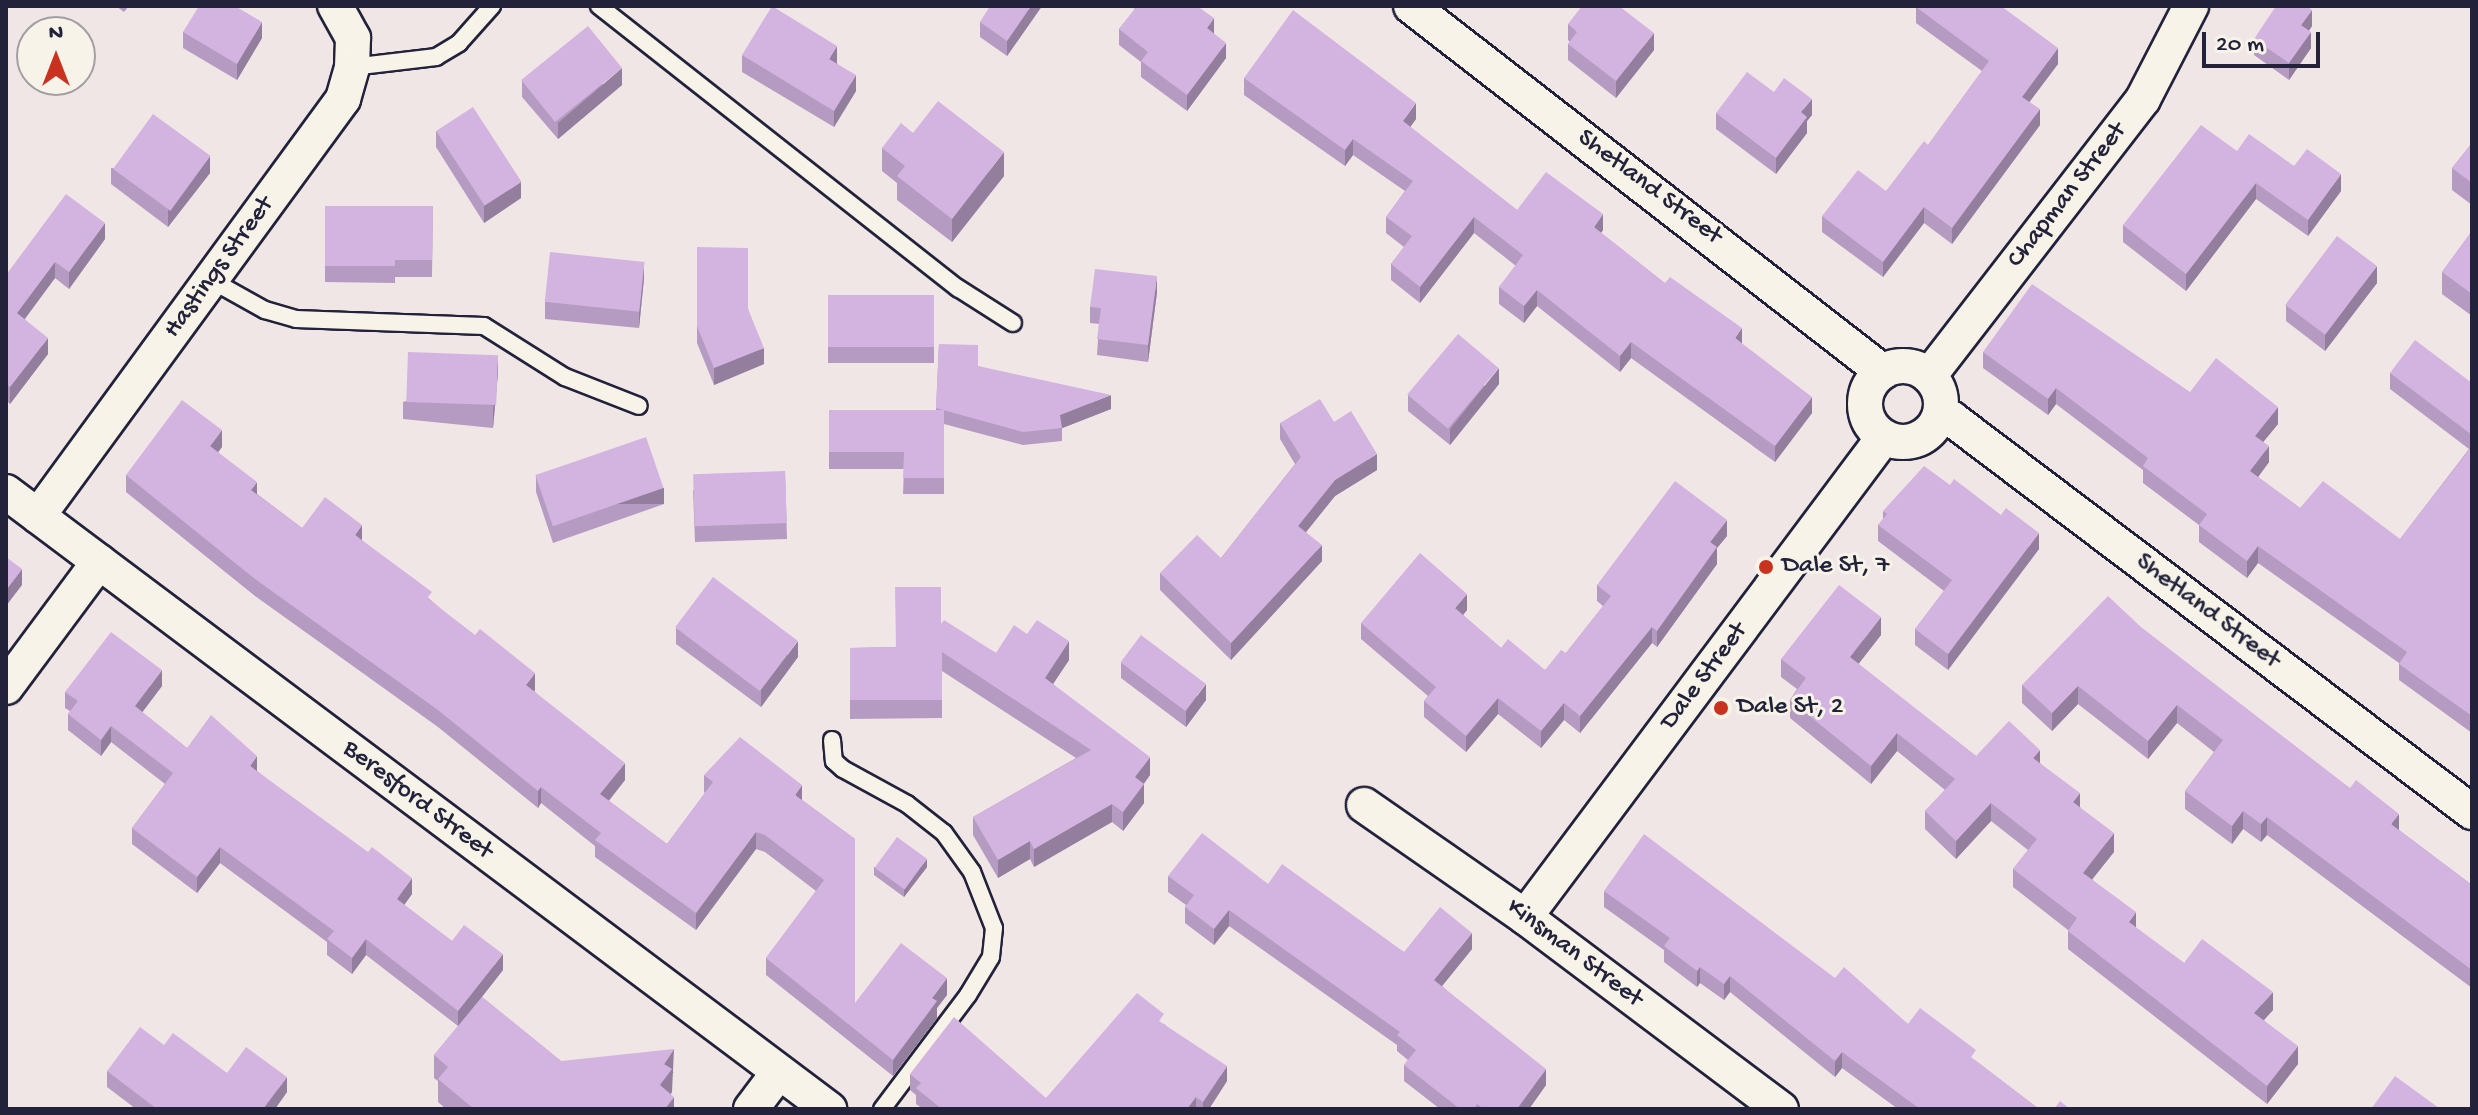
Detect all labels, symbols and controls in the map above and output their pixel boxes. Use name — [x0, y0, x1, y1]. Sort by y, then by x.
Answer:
north arrow — [16, 16, 96, 96]
scale bar — [2206, 16, 2324, 66]
text: N — [49, 21, 63, 47]
text: 20 m — [2216, 31, 2264, 60]
street label: Chapman Street — [2002, 117, 2134, 275]
street label: Shetland Street — [1570, 123, 1728, 253]
street label: Hastings Street — [158, 191, 282, 345]
street label: Shetland Street — [2128, 547, 2286, 677]
place label: Dale St, 7 — [1782, 551, 1889, 583]
marker: Dale St, 7 — [1757, 558, 1775, 576]
street label: Dale Street — [1655, 617, 1755, 737]
place label: Dale St, 2 — [1737, 692, 1843, 724]
marker: Dale St, 2 — [1712, 699, 1730, 717]
street label: Beresford Street — [336, 734, 498, 868]
street label: Kinsman Street — [1500, 893, 1648, 1015]

